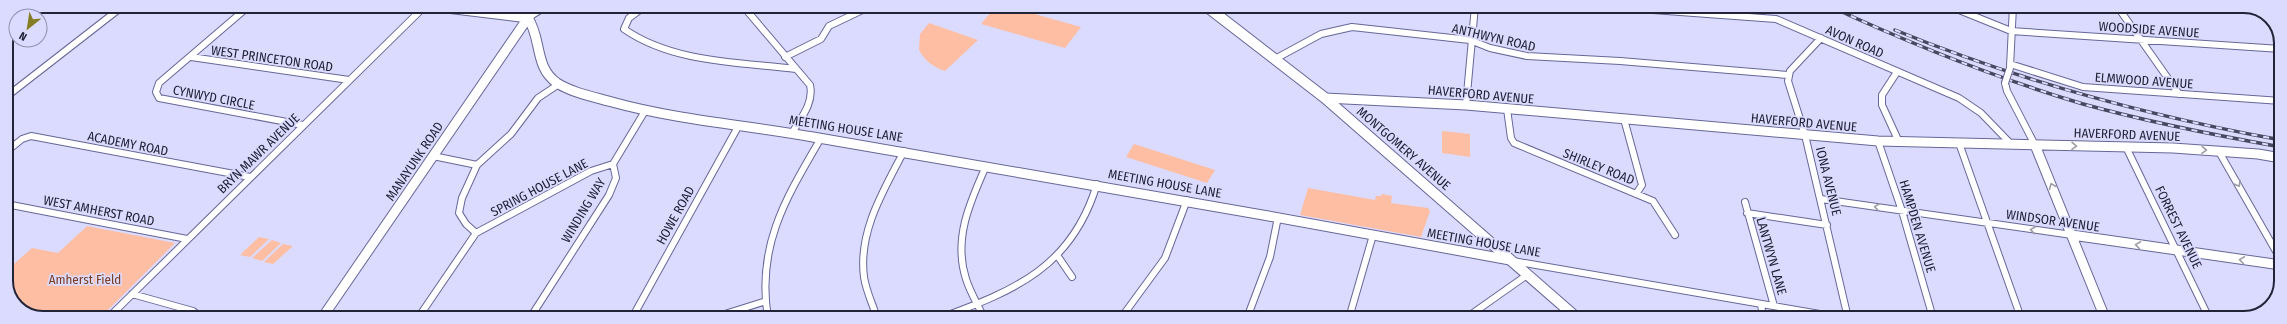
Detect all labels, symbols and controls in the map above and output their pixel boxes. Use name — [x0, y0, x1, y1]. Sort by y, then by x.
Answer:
north arrow — [8, 8, 48, 48]
street label: WOODSIDE AVENUE — [2098, 18, 2200, 41]
street label: ANTHWYN ROAD — [1451, 21, 1537, 54]
street label: AVON ROAD — [1824, 22, 1886, 61]
text: N — [17, 29, 29, 44]
street label: WEST PRINCETON ROAD — [210, 43, 334, 74]
street label: ELMWOOD AVENUE — [2094, 70, 2194, 91]
street label: CYNWYD CIRCLE — [172, 82, 256, 113]
street label: HAVERFORD AVENUE — [1427, 82, 1535, 107]
street label: MONTGOMERY AVENUE — [1354, 104, 1453, 193]
street label: BRYN MAWR AVENUE — [214, 110, 302, 196]
street label: HAVERFORD AVENUE — [1750, 110, 1858, 135]
street label: MEETING HOUSE LANE — [788, 112, 904, 145]
street label: MANAYUNK ROAD — [383, 119, 446, 203]
street label: HAVERFORD AVENUE — [2073, 125, 2181, 144]
street label: ACADEMY ROAD — [86, 128, 169, 159]
one-way arrow — [2071, 142, 2077, 150]
street label: SHIRLEY ROAD — [1561, 145, 1637, 188]
street label: IONA AVENUE — [1813, 145, 1844, 217]
one-way arrow — [2201, 145, 2207, 154]
street label: SPRING HOUSE LANE — [488, 155, 590, 219]
street label: MEETING HOUSE LANE — [1107, 166, 1223, 201]
street label: WINDING WAY — [558, 175, 609, 245]
street label: HAMPDEN AVENUE — [1896, 178, 1939, 274]
one-way arrow — [2233, 180, 2240, 187]
street label: HOWE ROAD — [653, 183, 698, 247]
one-way arrow — [2048, 183, 2056, 190]
street label: FORREST AVENUE — [2152, 183, 2205, 271]
street label: WEST AMHERST ROAD — [42, 192, 156, 229]
one-way arrow — [1874, 203, 1880, 212]
street label: WINDSOR AVENUE — [2005, 207, 2101, 234]
street label: LANTWYN LANE — [1753, 215, 1790, 297]
street label: MEETING HOUSE LANE — [1426, 225, 1542, 260]
one-way arrow — [2030, 226, 2036, 235]
one-way arrow — [2135, 241, 2141, 250]
one-way arrow — [2239, 256, 2245, 265]
park label: Amherst Field — [49, 272, 121, 287]

